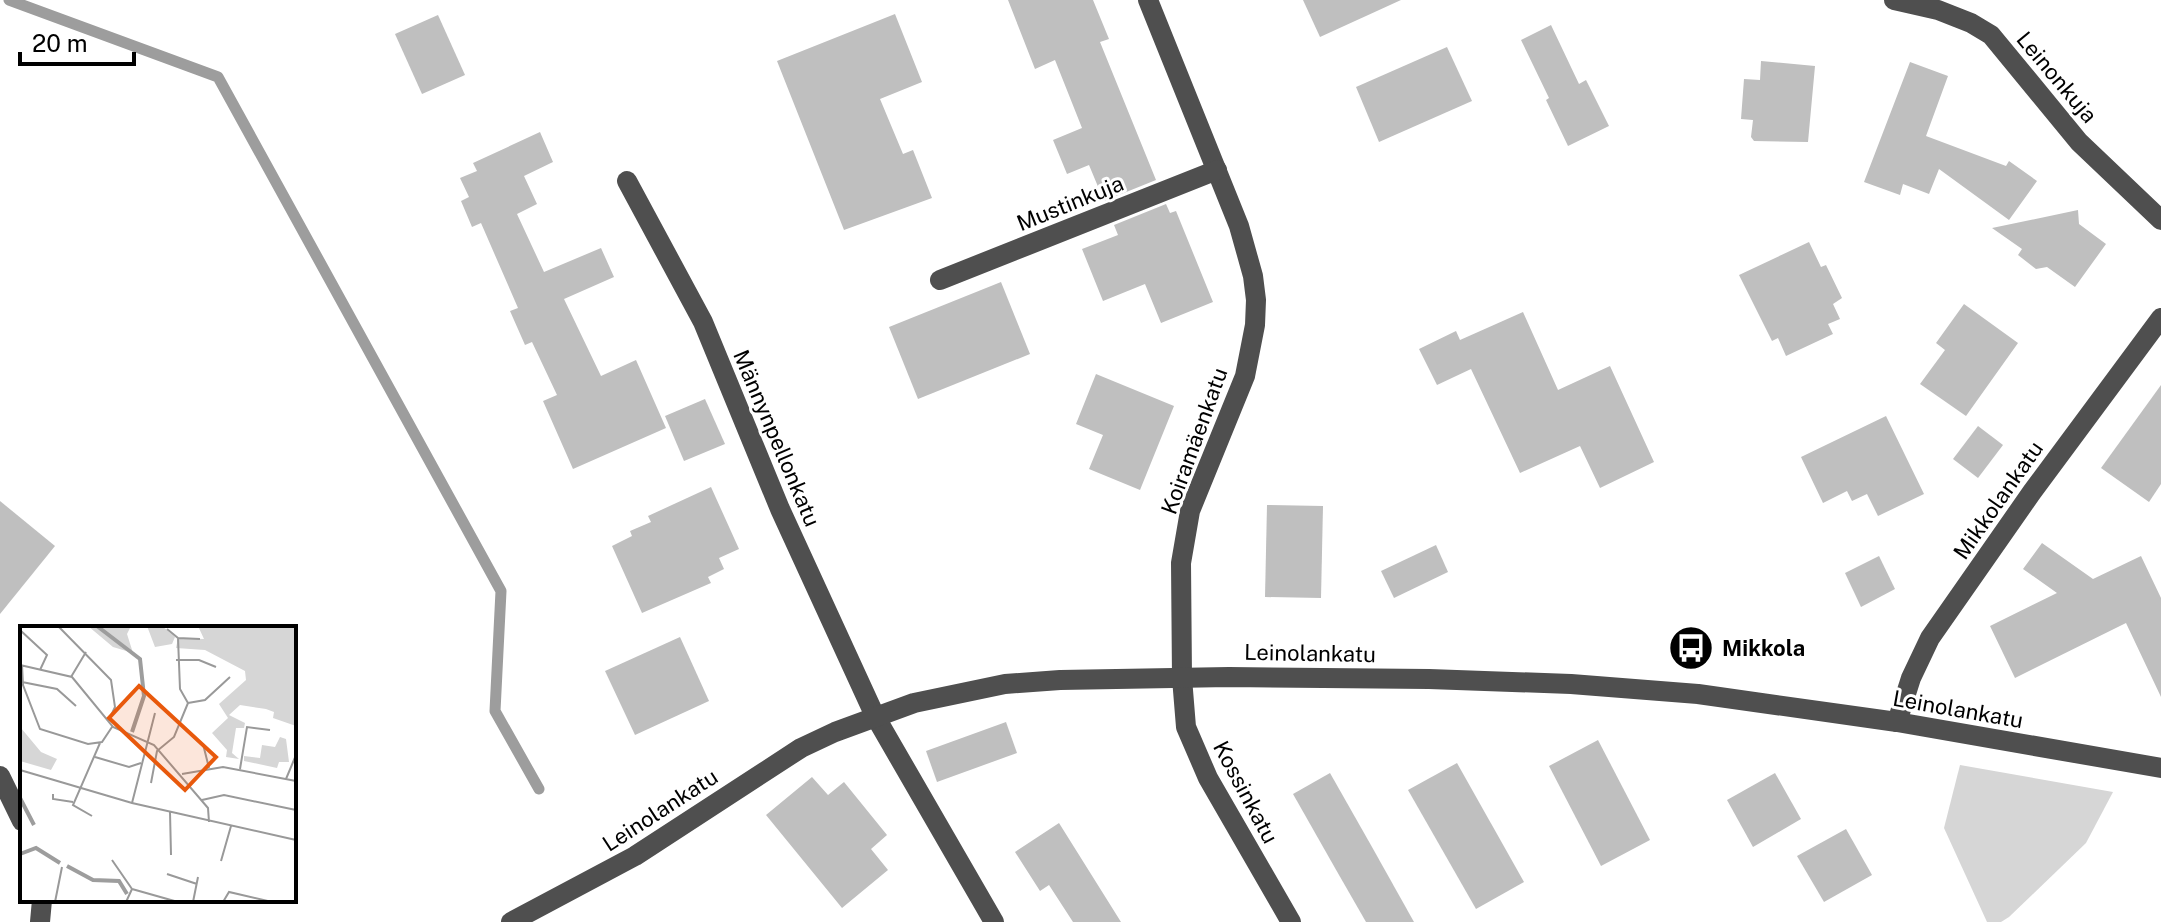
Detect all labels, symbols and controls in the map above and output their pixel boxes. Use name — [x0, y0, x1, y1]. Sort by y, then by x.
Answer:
scale bar — [20, 16, 134, 66]
street label: Leinonkuja — [2011, 26, 2103, 128]
text: 20 m — [32, 29, 88, 57]
street label: Mustinkuja — [1013, 170, 1127, 236]
street label: Männynpellonkatu — [728, 346, 826, 530]
street label: Koiramäenkatu — [1155, 364, 1233, 518]
street label: Mikkolankatu — [1948, 436, 2048, 564]
bus stop icon: Mikkola — [1667, 624, 1715, 672]
inset map — [20, 626, 296, 902]
place label: Mikkola — [1722, 635, 1805, 661]
street label: Leinolankatu — [1244, 639, 1376, 667]
street label: Leinolankatu — [1891, 685, 2025, 733]
street label: Kossinkatu — [1208, 736, 1284, 848]
street label: Leinolankatu — [598, 763, 722, 857]

